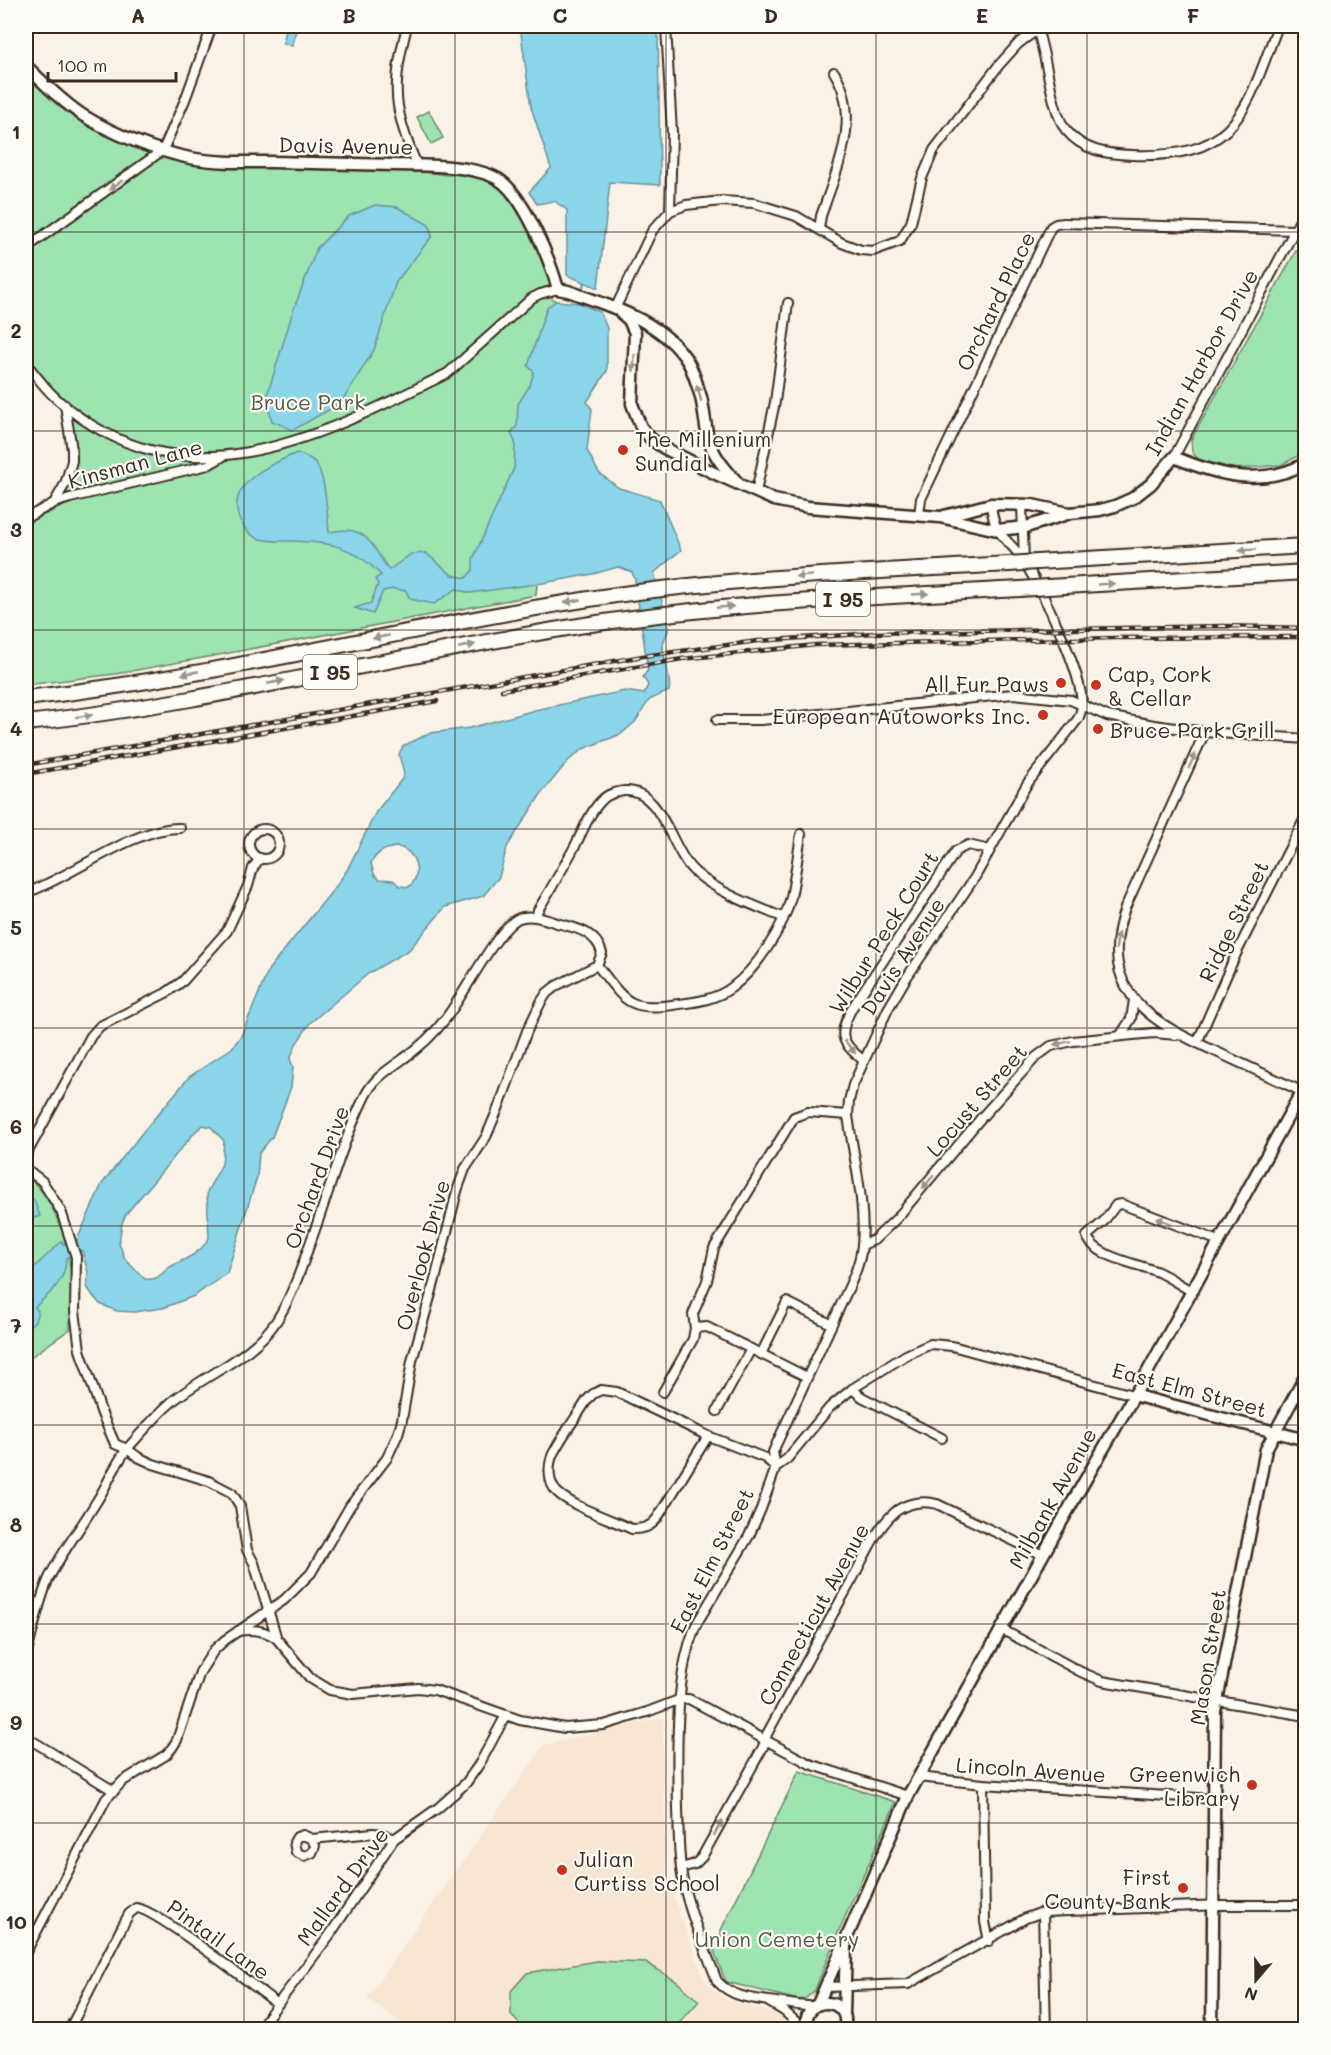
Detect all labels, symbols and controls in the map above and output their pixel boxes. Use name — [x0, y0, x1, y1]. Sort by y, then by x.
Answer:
text: A — [131, 2, 145, 28]
text: B — [342, 2, 356, 28]
text: C — [553, 2, 568, 28]
text: D — [764, 2, 778, 28]
text: E — [976, 2, 988, 28]
text: F — [1187, 2, 1200, 28]
scale bar — [48, 45, 176, 83]
text: 100 m — [57, 53, 107, 77]
text: 1 — [12, 118, 20, 144]
street label: Davis Avenue — [278, 130, 414, 160]
one-way arrow — [109, 179, 125, 191]
street label: Orchard Place — [950, 227, 1040, 375]
street label: Indian Harbor Drive — [1138, 264, 1264, 460]
text: 2 — [10, 317, 22, 343]
one-way arrow — [629, 354, 638, 373]
one-way arrow — [694, 384, 704, 402]
park label: Bruce Park — [251, 388, 365, 415]
place label: The Millenium Sundial — [635, 425, 771, 476]
street label: Kinsman Lane — [65, 432, 205, 494]
marker: The Millenium Sundial — [616, 443, 630, 457]
text: 3 — [10, 516, 22, 542]
one-way arrow — [1238, 545, 1257, 554]
one-way arrow — [794, 571, 813, 580]
one-way arrow — [1097, 579, 1116, 588]
road number: I 95 — [816, 582, 870, 616]
one-way arrow — [910, 590, 929, 599]
one-way arrow — [564, 597, 583, 606]
one-way arrow — [716, 602, 735, 612]
one-way arrow — [372, 633, 391, 642]
one-way arrow — [458, 641, 477, 650]
road number: I 95 — [303, 655, 357, 689]
place label: Cap, Cork & Cellar — [1108, 660, 1211, 711]
one-way arrow — [180, 668, 199, 677]
place label: All Fur Paws — [924, 670, 1049, 697]
marker: All Fur Paws — [1054, 676, 1068, 690]
one-way arrow — [266, 677, 285, 686]
marker: Cap, Cork & Cellar — [1089, 678, 1103, 692]
place label: European Autoworks Inc. — [773, 702, 1031, 729]
marker: European Autoworks Inc. — [1036, 708, 1050, 722]
one-way arrow — [74, 711, 93, 721]
text: 4 — [10, 715, 23, 741]
place label: Bruce Park Grill — [1110, 716, 1275, 743]
marker: Bruce Park Grill — [1091, 722, 1105, 736]
one-way arrow — [1187, 752, 1197, 770]
street label: Wilbur Peck Court — [822, 846, 944, 1018]
street label: Ridge Street — [1192, 856, 1274, 986]
street label: Davis Avenue — [854, 892, 950, 1020]
text: 5 — [10, 914, 22, 940]
one-way arrow — [1112, 931, 1121, 950]
street label: Locust Street — [920, 1038, 1032, 1162]
one-way arrow — [843, 1039, 856, 1054]
one-way arrow — [1053, 1039, 1071, 1049]
street label: Orchard Drive — [278, 1102, 354, 1252]
text: 6 — [10, 1113, 22, 1139]
one-way arrow — [922, 1174, 935, 1190]
street label: Overlook Drive — [389, 1177, 455, 1333]
one-way arrow — [1155, 1216, 1173, 1226]
text: 7 — [10, 1312, 22, 1338]
street label: East Elm Street — [1110, 1355, 1270, 1423]
street label: Milbank Avenue — [1002, 1423, 1102, 1573]
street label: East Elm Street — [663, 1483, 759, 1637]
text: 8 — [10, 1511, 22, 1537]
street label: Connecticut Avenue — [752, 1518, 874, 1710]
street label: Mason Street — [1183, 1587, 1231, 1727]
text: 9 — [10, 1709, 22, 1735]
street label: Lincoln Avenue — [955, 1750, 1107, 1788]
place label: Greenwich Library — [1129, 1760, 1240, 1811]
marker: Greenwich Library — [1245, 1778, 1259, 1792]
one-way arrow — [713, 1819, 723, 1836]
street label: Mallard Drive — [290, 1822, 394, 1950]
place label: Julian Curtiss School — [574, 1845, 720, 1896]
marker: Julian Curtiss School — [555, 1863, 569, 1877]
place label: First County Bank — [1045, 1863, 1171, 1914]
marker: First County Bank — [1176, 1881, 1190, 1895]
street label: Pintail Lane — [162, 1893, 276, 1985]
text: 10 — [5, 1908, 27, 1934]
park label: Union Cemetery — [695, 1925, 859, 1952]
north arrow — [1226, 1950, 1286, 2010]
text: N — [1241, 1983, 1260, 2007]

